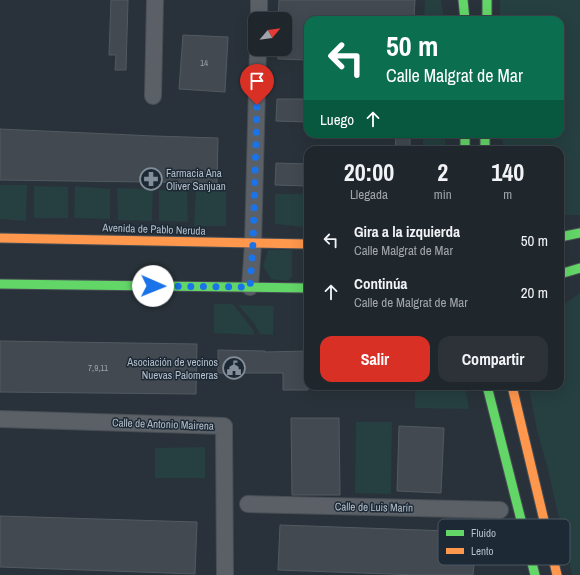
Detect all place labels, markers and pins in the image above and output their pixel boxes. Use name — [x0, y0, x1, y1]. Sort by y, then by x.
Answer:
pin — [240, 64, 274, 105]
pharmacy icon: Farmacia Ana Oliver Sanjuan — [138, 166, 164, 192]
place label: Farmacia Ana Oliver Sanjuan — [166, 166, 226, 193]
place label: Asociación de vecinos Nuevas Palomeras — [126, 355, 218, 382]
public building icon: Asociación de vecinos Nuevas Palomeras — [221, 355, 247, 381]

